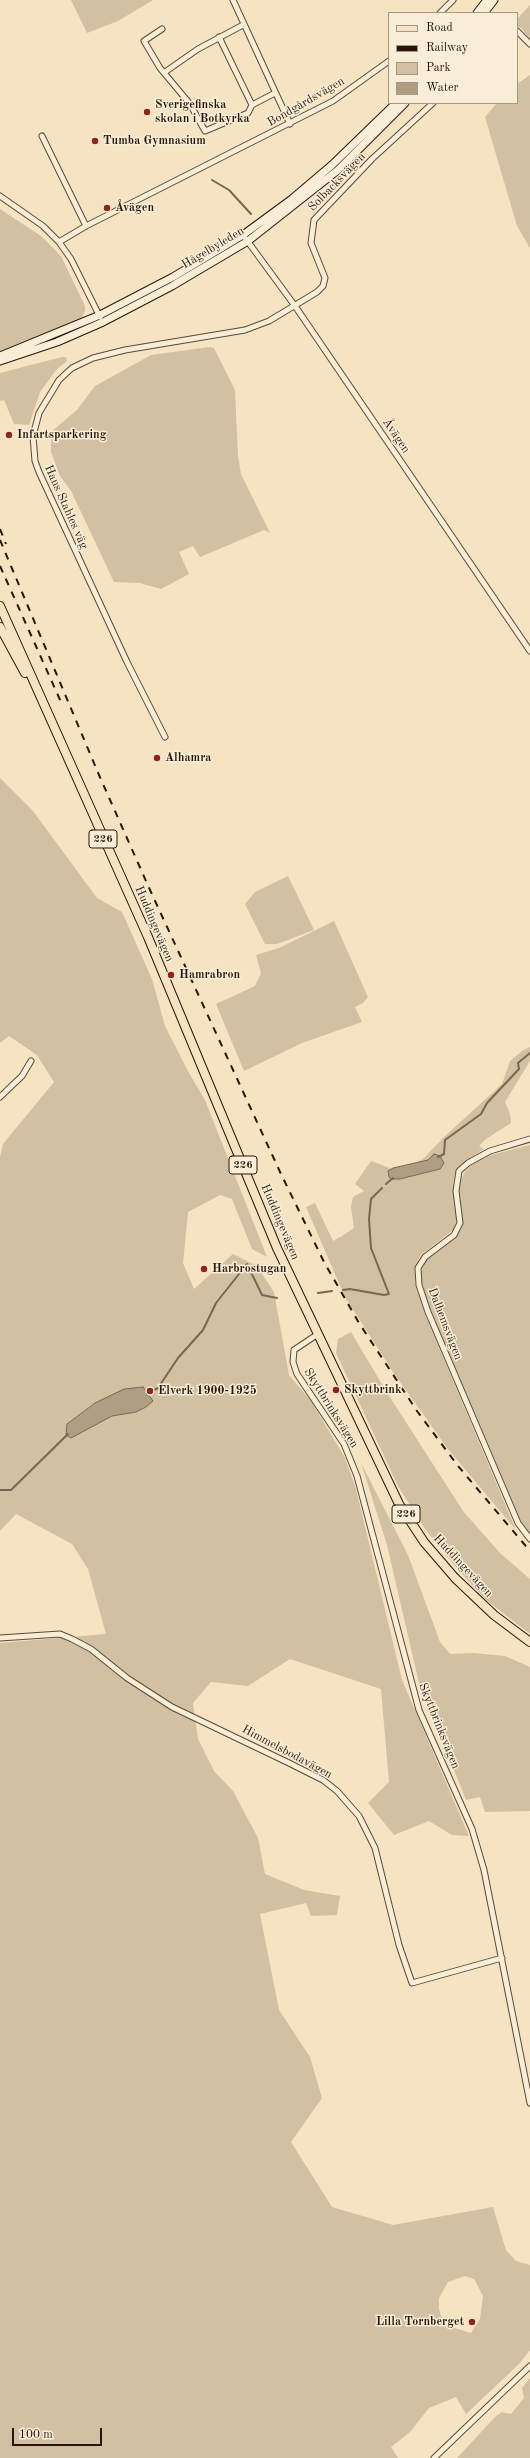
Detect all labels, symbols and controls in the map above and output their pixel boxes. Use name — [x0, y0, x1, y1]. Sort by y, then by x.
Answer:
legend — [388, 12, 518, 104]
text: Road — [426, 22, 453, 34]
text: Railway — [426, 42, 468, 54]
text: Park — [426, 62, 451, 74]
street label: Bondgårdsvägen — [265, 74, 347, 130]
text: Water — [426, 82, 458, 94]
place label: Sverigefinska skolan i Botkyrka — [155, 98, 250, 126]
marker: Sverigefinska skolan i Botkyrka — [142, 107, 152, 117]
place label: Tumba Gymnasium — [103, 134, 206, 148]
marker: Tumba Gymnasium — [90, 136, 100, 146]
street label: Solbacksvägen — [305, 150, 369, 214]
place label: Åvägen — [115, 201, 154, 215]
marker: Åvägen — [102, 203, 112, 213]
street label: Hågelbyleden — [179, 224, 247, 272]
street label: Åvägen — [379, 416, 413, 456]
place label: Infartsparkering — [17, 428, 106, 442]
marker: Infartsparkering — [4, 430, 14, 440]
street label: Hans Stahles väg — [41, 463, 91, 551]
place label: Alhamra — [165, 751, 211, 765]
marker: Alhamra — [152, 753, 162, 763]
road number: 226 — [89, 830, 117, 848]
street label: Huddingevägen — [132, 884, 176, 964]
place label: Hamrabron — [179, 968, 240, 982]
marker: Hamrabron — [166, 970, 176, 980]
road number: 226 — [229, 1156, 257, 1174]
street label: Huddingevägen — [258, 1182, 302, 1262]
place label: Harbrostugan — [212, 1262, 286, 1276]
marker: Harbrostugan — [199, 1264, 209, 1274]
street label: Dalhemsvägen — [425, 1286, 465, 1362]
street label: Skyttbrinksvägen — [301, 1365, 361, 1451]
place label: Skyttbrink — [344, 1383, 402, 1397]
place label: Elverk 1900-1925 — [158, 1384, 257, 1398]
marker: Skyttbrink — [331, 1385, 341, 1395]
marker: Elverk 1900-1925 — [145, 1386, 155, 1396]
road number: 226 — [392, 1505, 420, 1523]
street label: Huddingevägen — [430, 1532, 496, 1600]
street label: Skyttbrinksvägen — [415, 1681, 463, 1771]
street label: Himmelsbodavägen — [239, 1722, 335, 1782]
place label: Lilla Tornberget — [376, 2315, 464, 2329]
marker: Lilla Tornberget — [467, 2317, 477, 2327]
scale bar — [14, 2420, 104, 2446]
text: 100 m — [19, 2429, 53, 2441]

